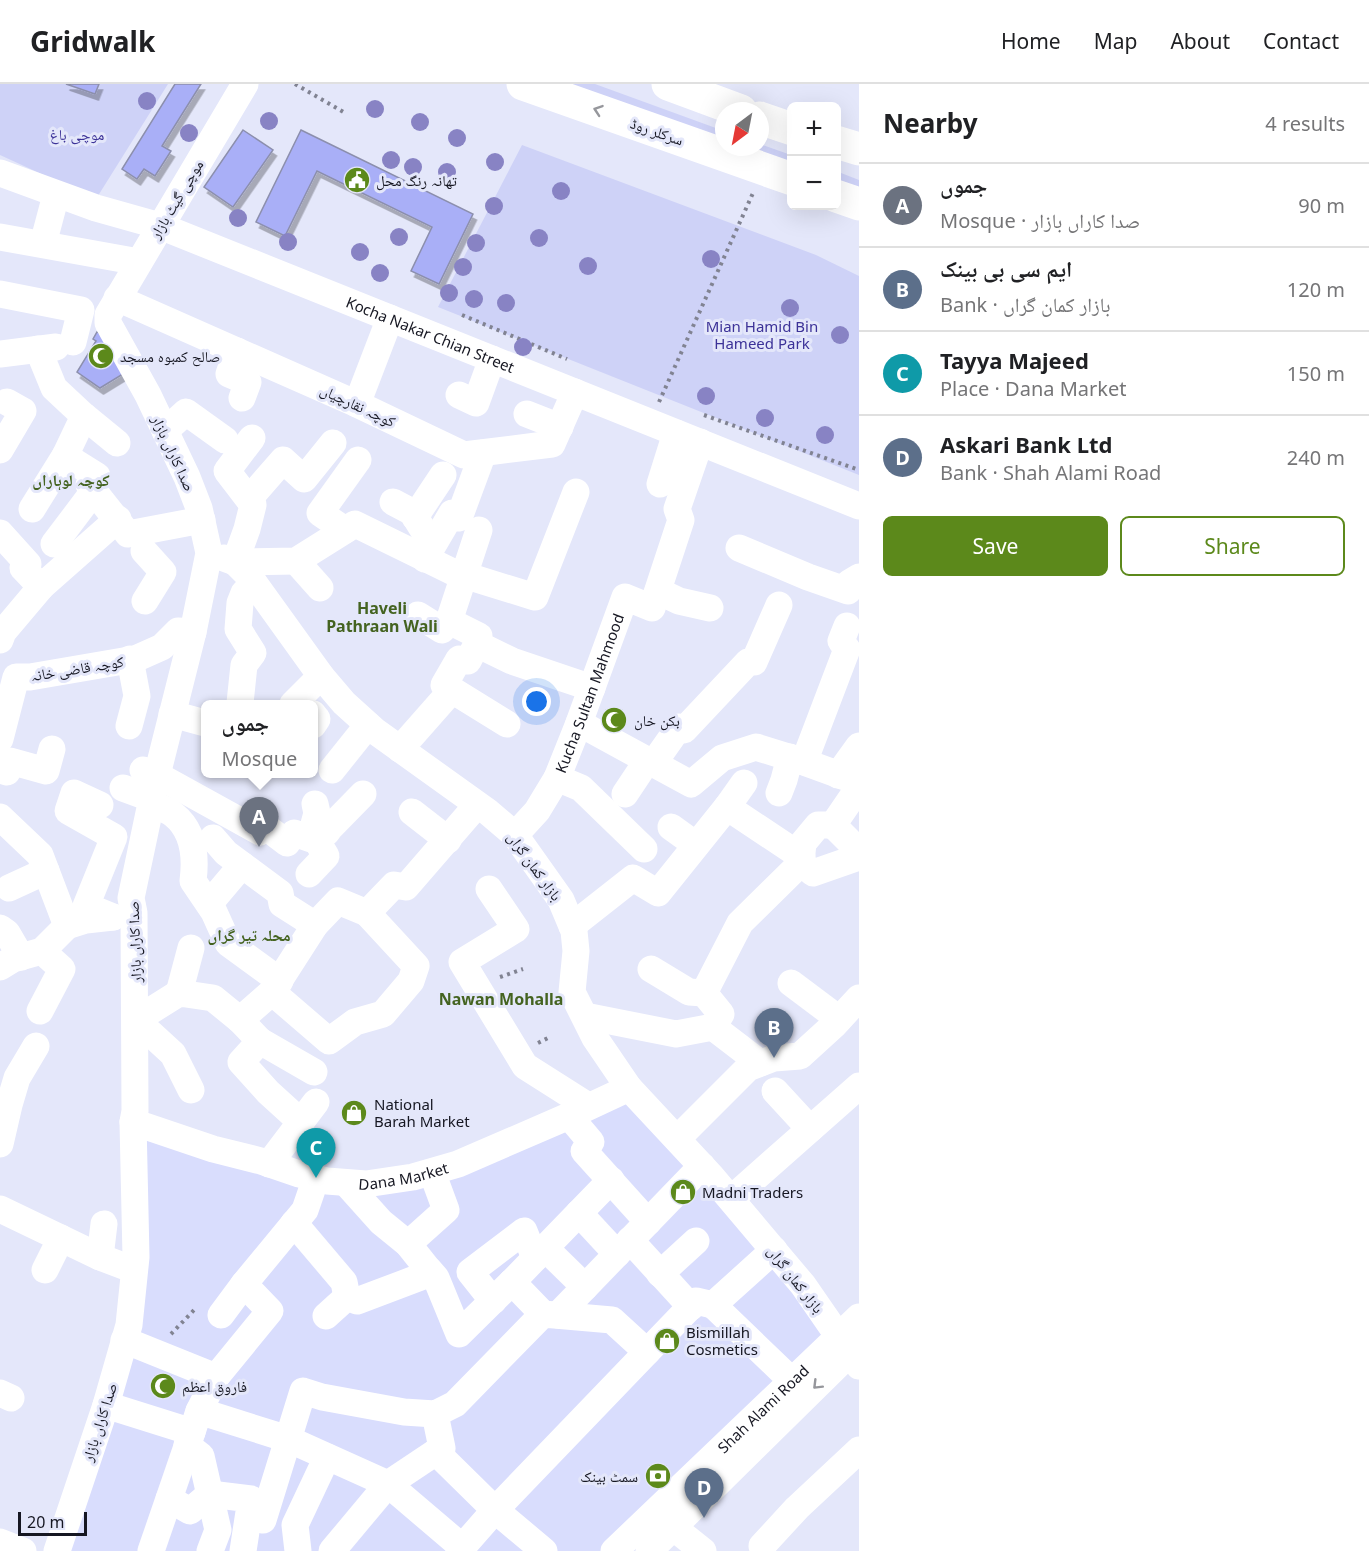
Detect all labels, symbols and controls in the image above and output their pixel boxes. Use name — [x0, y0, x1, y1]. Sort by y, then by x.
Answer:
text: Gridwalk — [30, 22, 155, 60]
text: Home — [1001, 27, 1061, 55]
text: Map — [1094, 27, 1137, 55]
text: About — [1170, 27, 1230, 55]
text: Contact — [1263, 27, 1339, 55]
north arrow — [715, 102, 769, 156]
map controls — [787, 102, 841, 210]
button: + — [787, 102, 841, 156]
one-way arrow — [593, 105, 604, 118]
text: Nearby — [883, 105, 978, 141]
text: 4 results — [1265, 110, 1345, 137]
street label: سرکلر روڈ — [628, 113, 686, 149]
park label: موچی باغ — [50, 124, 104, 145]
street label: موچی گیٹ بازار — [144, 156, 208, 243]
button: − — [787, 156, 841, 210]
public building icon: تھانہ رنگ محل — [342, 165, 372, 195]
text: جموں — [940, 169, 987, 199]
place label: تھانہ رنگ محل — [376, 170, 457, 191]
text: A — [896, 192, 909, 219]
text: 90 m — [1298, 192, 1345, 219]
text: Mosque · صدا کاراں بازار — [940, 207, 1140, 234]
text: ایم سی بی بینک — [940, 253, 1072, 283]
text: B — [896, 276, 909, 303]
text: 120 m — [1287, 276, 1345, 303]
text: Bank · بازار کمان گراں — [940, 291, 1110, 318]
street label: Kocha Nakar Chian Street — [343, 292, 518, 377]
park label: Mian Hamid Bin Hameed Park — [706, 316, 818, 353]
mosque icon: صالح کمبوہ مسجد — [86, 341, 116, 371]
text: Tayya Majeed — [940, 345, 1089, 375]
place label: صالح کمبوہ مسجد — [120, 346, 220, 367]
text: C — [896, 360, 909, 387]
text: 150 m — [1287, 360, 1345, 387]
text: Place · Dana Market — [940, 375, 1127, 402]
street label: کوچہ نقارچیاں — [317, 379, 399, 432]
street label: صدا کاراں بازار — [146, 411, 200, 495]
text: Askari Bank Ltd — [940, 429, 1112, 459]
text: D — [895, 444, 910, 471]
text: 240 m — [1287, 444, 1345, 471]
text: Bank · Shah Alami Road — [940, 459, 1161, 486]
district label: کوچہ لوہاراں — [32, 469, 110, 491]
button: Save — [883, 516, 1108, 576]
button: Share — [1120, 516, 1345, 576]
district label: Haveli Pathraan Wali — [326, 597, 438, 637]
street label: Kucha Sultan Mahmood — [550, 611, 628, 776]
street label: کوچہ قاضی خانہ — [29, 651, 125, 686]
your location — [522, 687, 551, 716]
popup — [201, 700, 318, 778]
mosque icon: بکن خان — [599, 705, 629, 735]
text: جموں — [222, 707, 269, 737]
place label: بکن خان — [634, 710, 680, 731]
text: Mosque — [222, 745, 297, 772]
pin: A — [240, 798, 278, 847]
street label: بازار کمان گراں — [502, 828, 567, 905]
street label: صدا کاراں بازار — [123, 901, 146, 984]
district label: محلہ تیر گراں — [208, 924, 290, 946]
district label: Nawan Mohalla — [439, 988, 563, 1010]
pin: B — [754, 1008, 794, 1058]
place label: National Barah Market — [374, 1094, 470, 1131]
shop icon: National Barah Market — [339, 1098, 369, 1128]
pin: C — [296, 1128, 336, 1178]
street label: Dana Market — [358, 1157, 451, 1194]
shop icon: Madni Traders — [668, 1177, 698, 1207]
place label: Madni Traders — [702, 1182, 803, 1202]
street label: بازار کمان گراں — [763, 1241, 829, 1318]
place label: Bismillah Cosmetics — [686, 1322, 758, 1359]
shop icon: Bismillah Cosmetics — [652, 1326, 682, 1356]
street label: Shah Alami Road — [713, 1360, 813, 1457]
mosque icon: فاروق اعظم — [148, 1371, 178, 1401]
place label: فاروق اعظم — [182, 1376, 247, 1397]
one-way arrow — [814, 1377, 825, 1388]
street label: صدا کاراں بازار — [77, 1380, 122, 1465]
bank icon: سمٹ بینک — [643, 1461, 673, 1491]
place label: سمٹ بینک — [580, 1466, 638, 1486]
pin: D — [684, 1468, 724, 1518]
scale bar — [18, 1509, 87, 1536]
text: 20 m — [27, 1511, 64, 1533]

